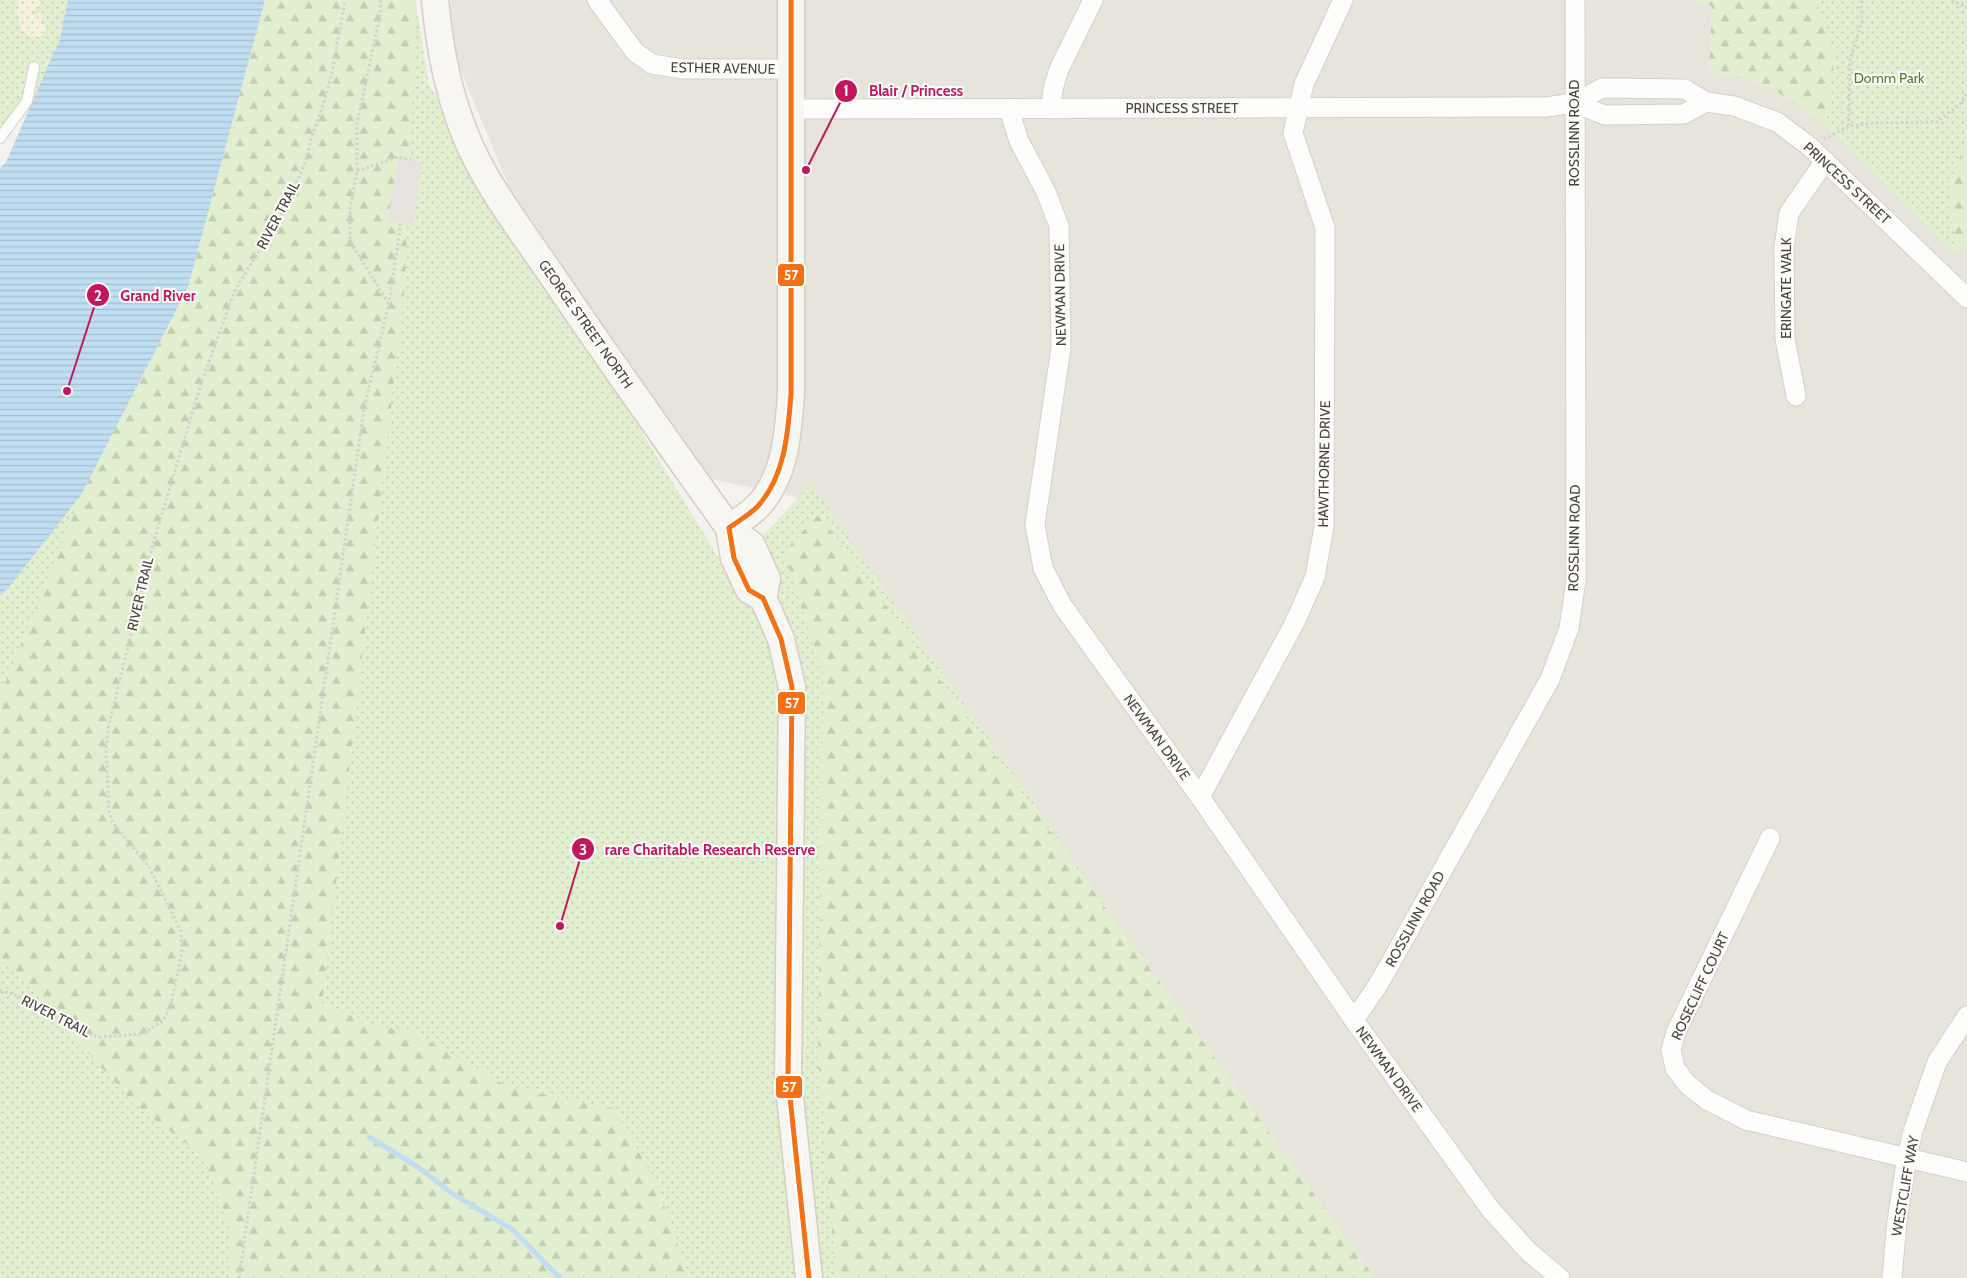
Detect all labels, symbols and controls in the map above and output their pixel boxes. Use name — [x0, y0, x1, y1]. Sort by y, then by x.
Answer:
street label: ESTHER AVENUE — [671, 58, 776, 78]
park label: Domm Park — [1854, 69, 1925, 87]
callout: Blair / Princess — [834, 76, 973, 106]
street label: ROSSLINN ROAD — [1565, 80, 1583, 186]
text: 1 — [843, 82, 849, 100]
text: Blair / Princess — [869, 82, 963, 100]
street label: PRINCESS STREET — [1126, 99, 1239, 117]
street label: PRINCESS STREET — [1800, 138, 1895, 228]
street label: RIVER TRAIL — [252, 178, 304, 252]
street label: ERINGATE WALK — [1777, 237, 1795, 339]
street label: NEWMAN DRIVE — [1050, 244, 1070, 346]
street label: GEORGE STREET NORTH — [535, 256, 637, 392]
line badge: 57 — [777, 263, 805, 287]
text: 57 — [784, 266, 799, 284]
callout: Grand River — [86, 280, 206, 310]
text: 2 — [94, 287, 102, 305]
text: Grand River — [120, 287, 196, 305]
street label: HAWTHORNE DRIVE — [1314, 400, 1334, 528]
street label: ROSSLINN ROAD — [1564, 484, 1584, 592]
street label: RIVER TRAIL — [123, 555, 157, 633]
street label: NEWMAN DRIVE — [1120, 690, 1194, 784]
line badge: 57 — [777, 691, 806, 715]
text: 57 — [785, 694, 800, 712]
callout: rare Charitable Research Reserve — [570, 834, 826, 864]
text: 3 — [579, 841, 587, 859]
text: rare Charitable Research Reserve — [605, 841, 815, 859]
street label: ROSSLINN ROAD — [1381, 868, 1449, 970]
street label: ROSECLIFF COURT — [1667, 929, 1733, 1043]
street label: RIVER TRAIL — [18, 991, 94, 1041]
street label: NEWMAN DRIVE — [1352, 1022, 1426, 1116]
line badge: 57 — [775, 1075, 803, 1099]
text: 57 — [782, 1078, 797, 1096]
street label: WESTCLIFF WAY — [1887, 1133, 1923, 1238]

